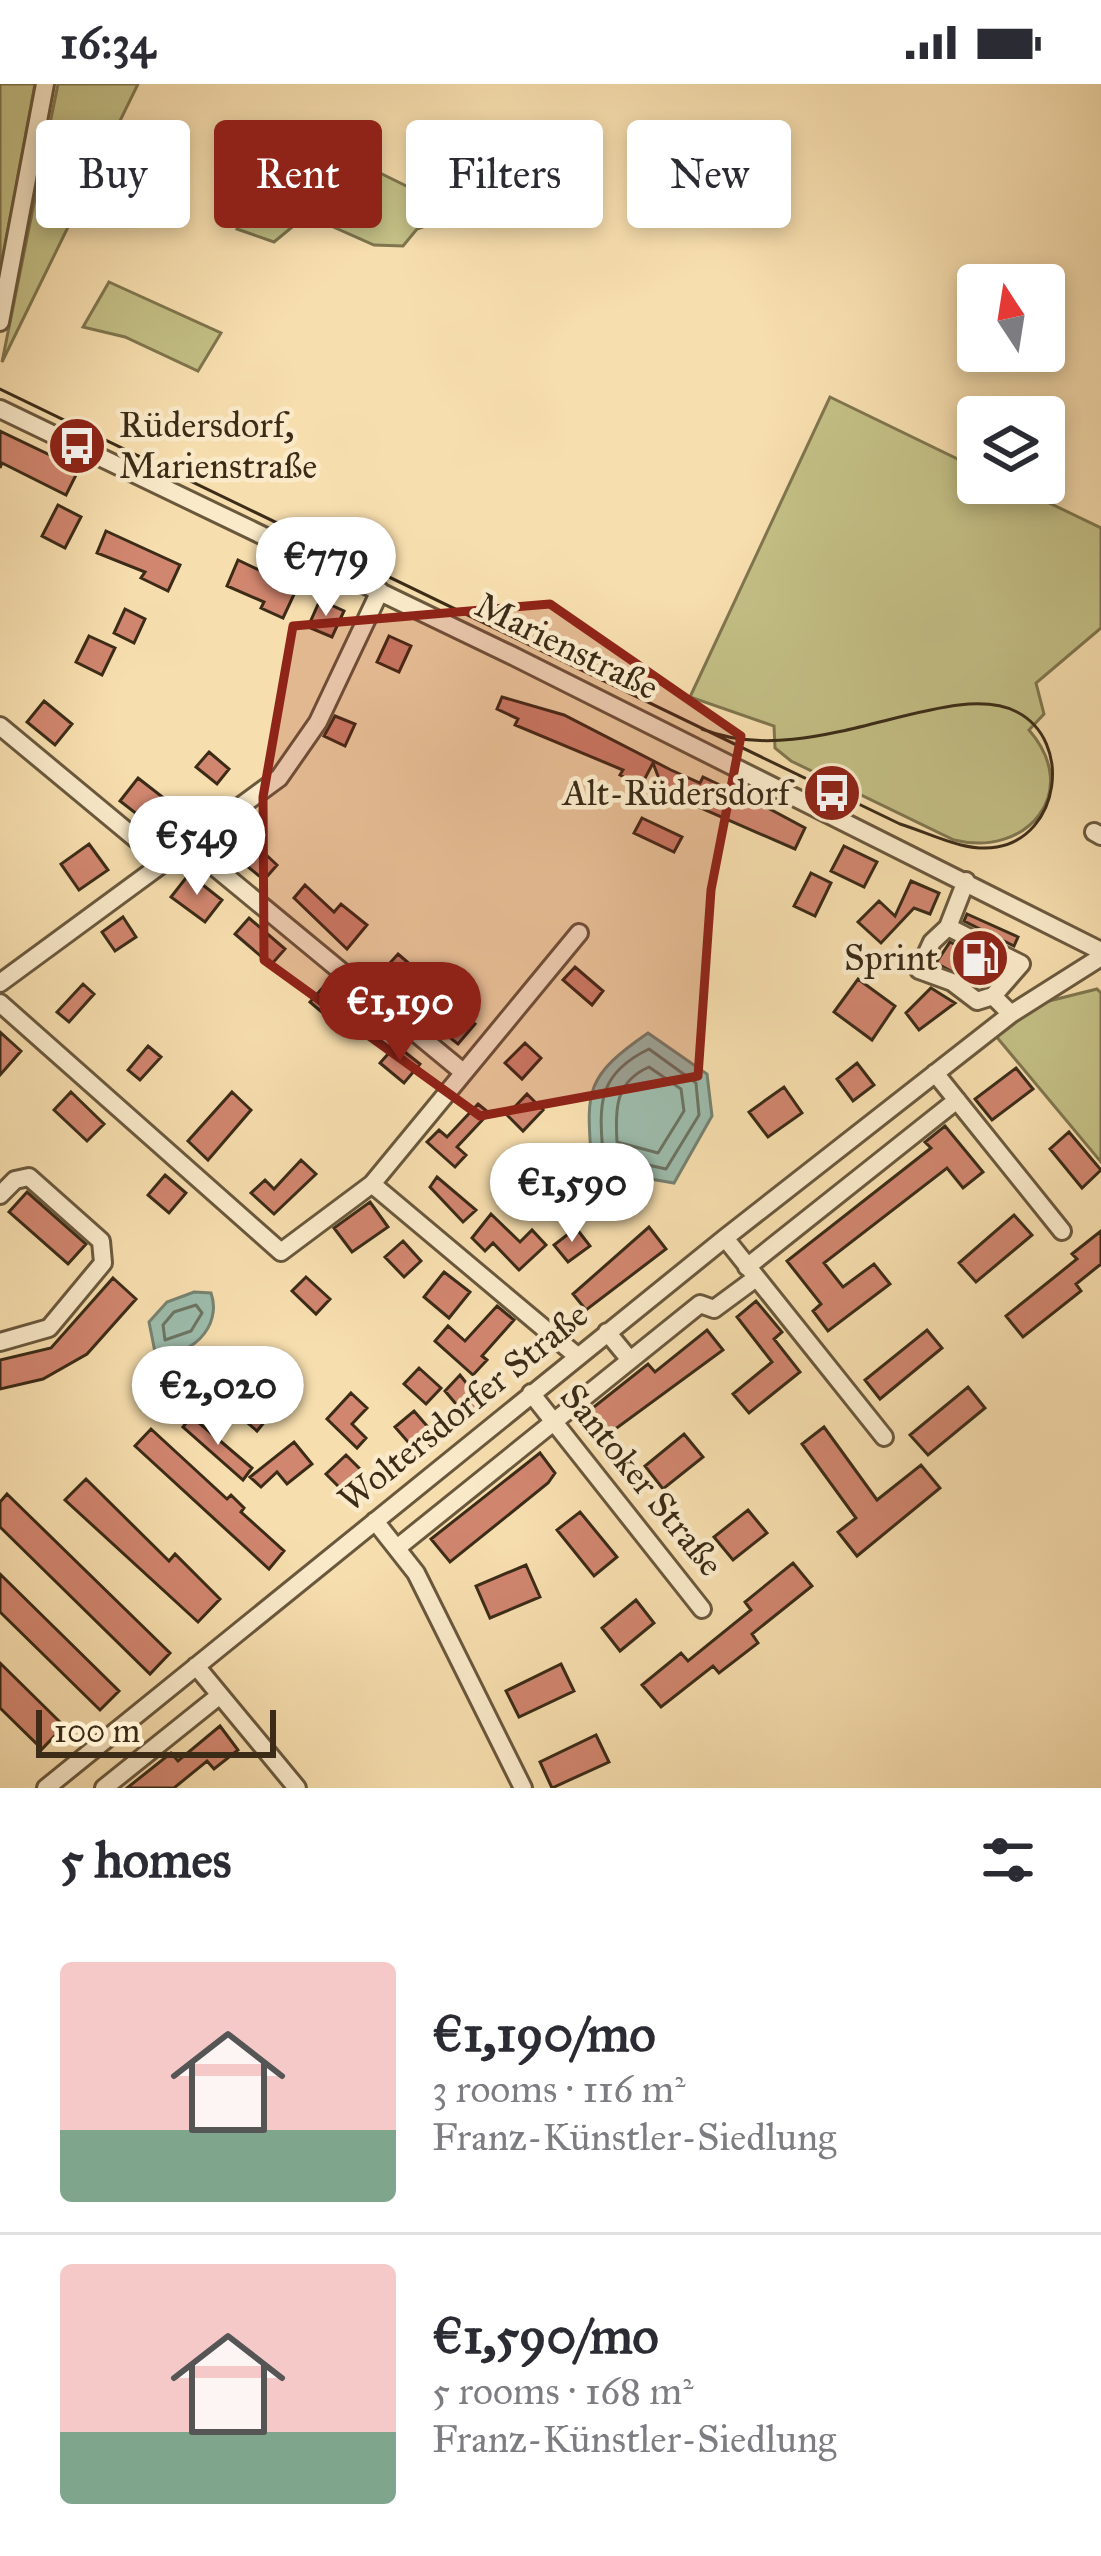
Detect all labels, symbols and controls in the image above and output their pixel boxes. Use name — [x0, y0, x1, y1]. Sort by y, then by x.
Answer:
text: 16:34 — [60, 15, 155, 70]
chip: Buy — [36, 120, 190, 228]
chip: Rent — [214, 120, 382, 228]
chip: Filters — [406, 120, 603, 228]
chip: New — [627, 120, 791, 228]
north arrow — [957, 264, 1065, 372]
map controls — [957, 264, 1065, 504]
button: layers — [957, 396, 1065, 504]
place label: Rüdersdorf, Marienstraße — [119, 403, 317, 488]
bus stop icon: Rüdersdorf, Marienstraße — [46, 415, 108, 477]
pin: €779 — [255, 517, 397, 619]
text: €779 — [283, 532, 369, 580]
street label: Marienstraße — [468, 583, 666, 709]
bus stop icon: Alt-Rüdersdorf — [801, 762, 863, 824]
place label: Alt-Rüdersdorf — [561, 771, 795, 815]
pin: €549 — [126, 796, 268, 898]
text: €549 — [155, 811, 239, 859]
fuel station icon: Sprint — [949, 927, 1011, 989]
place label: Sprint — [844, 936, 938, 980]
pin: €1,190 — [302, 962, 498, 1064]
text: €1,190 — [346, 977, 454, 1025]
pin: €1,590 — [474, 1143, 670, 1245]
text: €1,590 — [517, 1158, 627, 1206]
street label: Woltersdorfer Straße — [329, 1293, 597, 1521]
pin: €2,020 — [120, 1346, 316, 1448]
text: €2,020 — [159, 1361, 277, 1409]
street label: Santoker Straße — [551, 1375, 733, 1585]
scale bar — [36, 1704, 276, 1757]
text: 100 m — [54, 1711, 140, 1751]
icon: filters — [975, 1827, 1041, 1893]
text: 5 homes — [60, 1829, 231, 1891]
text: €1,190/mo — [432, 2003, 656, 2065]
icon: home — [156, 2010, 300, 2154]
text: 3 rooms · 116 m² — [432, 2065, 686, 2113]
text: Franz-Künstler-Siedlung — [432, 2113, 836, 2161]
text: €1,590/mo — [432, 2305, 659, 2367]
icon: home — [156, 2312, 300, 2456]
text: 5 rooms · 168 m² — [432, 2367, 694, 2415]
text: Franz-Künstler-Siedlung — [432, 2415, 836, 2463]

